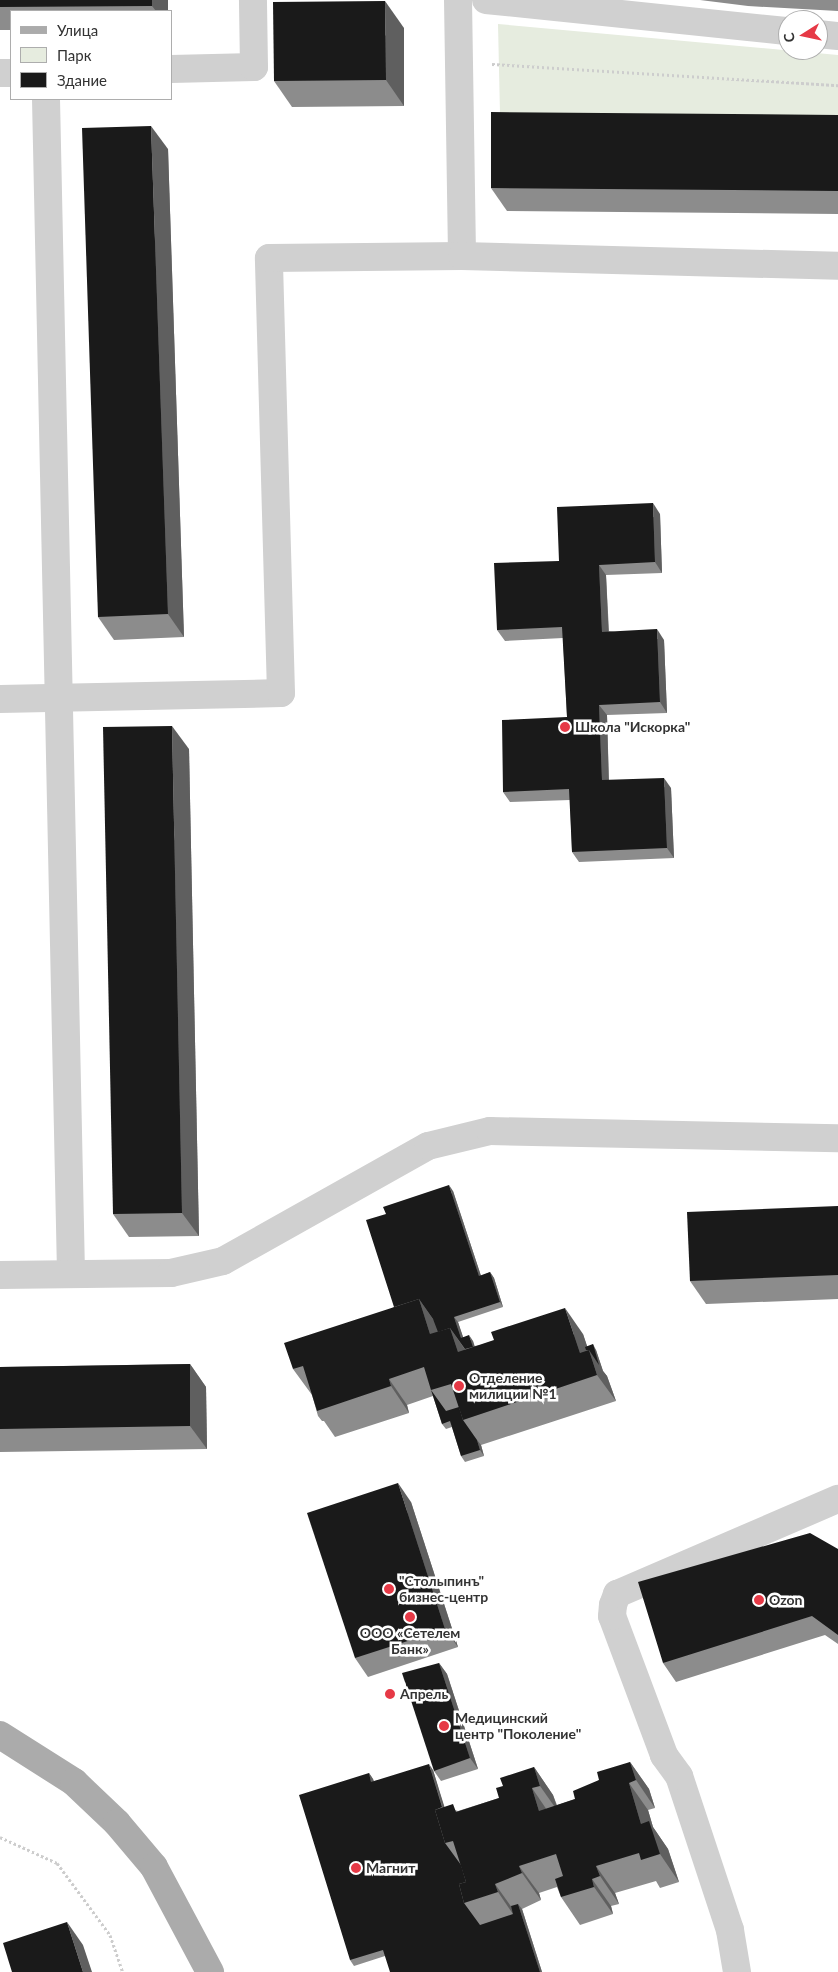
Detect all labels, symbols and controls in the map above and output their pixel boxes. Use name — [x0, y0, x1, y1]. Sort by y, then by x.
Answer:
legend — [10, 10, 172, 100]
north arrow — [778, 10, 828, 60]
text: Улица — [57, 21, 98, 39]
text: С — [780, 31, 798, 44]
text: Парк — [57, 46, 91, 64]
text: Здание — [57, 71, 107, 89]
place label: Школа "Искорка" — [575, 719, 690, 735]
marker: Школа "Искорка" — [559, 721, 571, 733]
place label: Отделение милиции №1 — [469, 1370, 557, 1402]
marker: Отделение милиции №1 — [453, 1380, 465, 1392]
place label: "Столыпинъ" бизнес-центр — [399, 1573, 488, 1605]
marker: "Столыпинъ" бизнес-центр — [383, 1583, 395, 1595]
place label: Ozon — [769, 1592, 802, 1608]
marker: Ozon — [753, 1594, 765, 1606]
marker: ООО «Сетелем Банк» — [404, 1611, 416, 1623]
place label: ООО «Сетелем Банк» — [360, 1625, 460, 1658]
place label: Апрель — [400, 1686, 448, 1702]
marker: Апрель — [384, 1688, 396, 1700]
place label: Медицинский центр "Поколение" — [455, 1710, 581, 1742]
marker: Медицинский центр "Поколение" — [437, 1719, 451, 1733]
place label: Магнит — [366, 1860, 415, 1876]
marker: Магнит — [350, 1862, 362, 1874]

